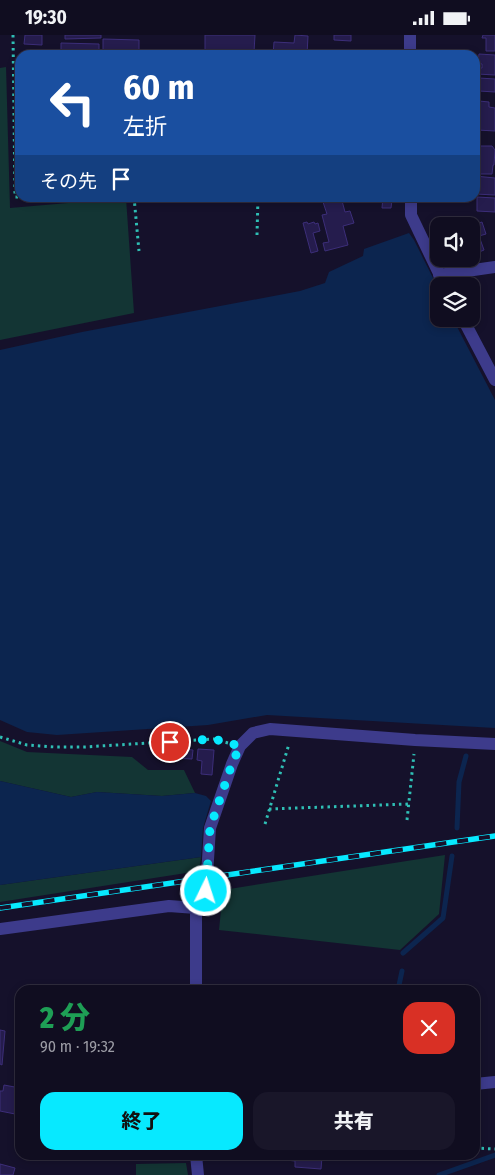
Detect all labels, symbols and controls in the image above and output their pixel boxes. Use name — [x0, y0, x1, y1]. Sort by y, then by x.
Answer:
text: 19:30 — [25, 6, 67, 29]
text: 60 m — [123, 66, 194, 108]
icon: left — [40, 70, 105, 135]
text: 左折 — [123, 113, 167, 140]
icon: arrive — [107, 165, 135, 193]
text: その先 — [40, 170, 97, 193]
map controls — [430, 217, 480, 327]
button: sound — [430, 217, 480, 267]
button: layers — [430, 277, 480, 327]
pin — [149, 721, 191, 763]
icon: arrive — [156, 728, 184, 756]
position arrow — [179, 864, 231, 916]
text: 2 分 — [40, 1000, 90, 1036]
button: close — [403, 1002, 455, 1054]
text: 90 m · 19:32 — [40, 1037, 115, 1056]
button: 終了 — [40, 1092, 243, 1150]
button: 共有 — [253, 1092, 455, 1150]

